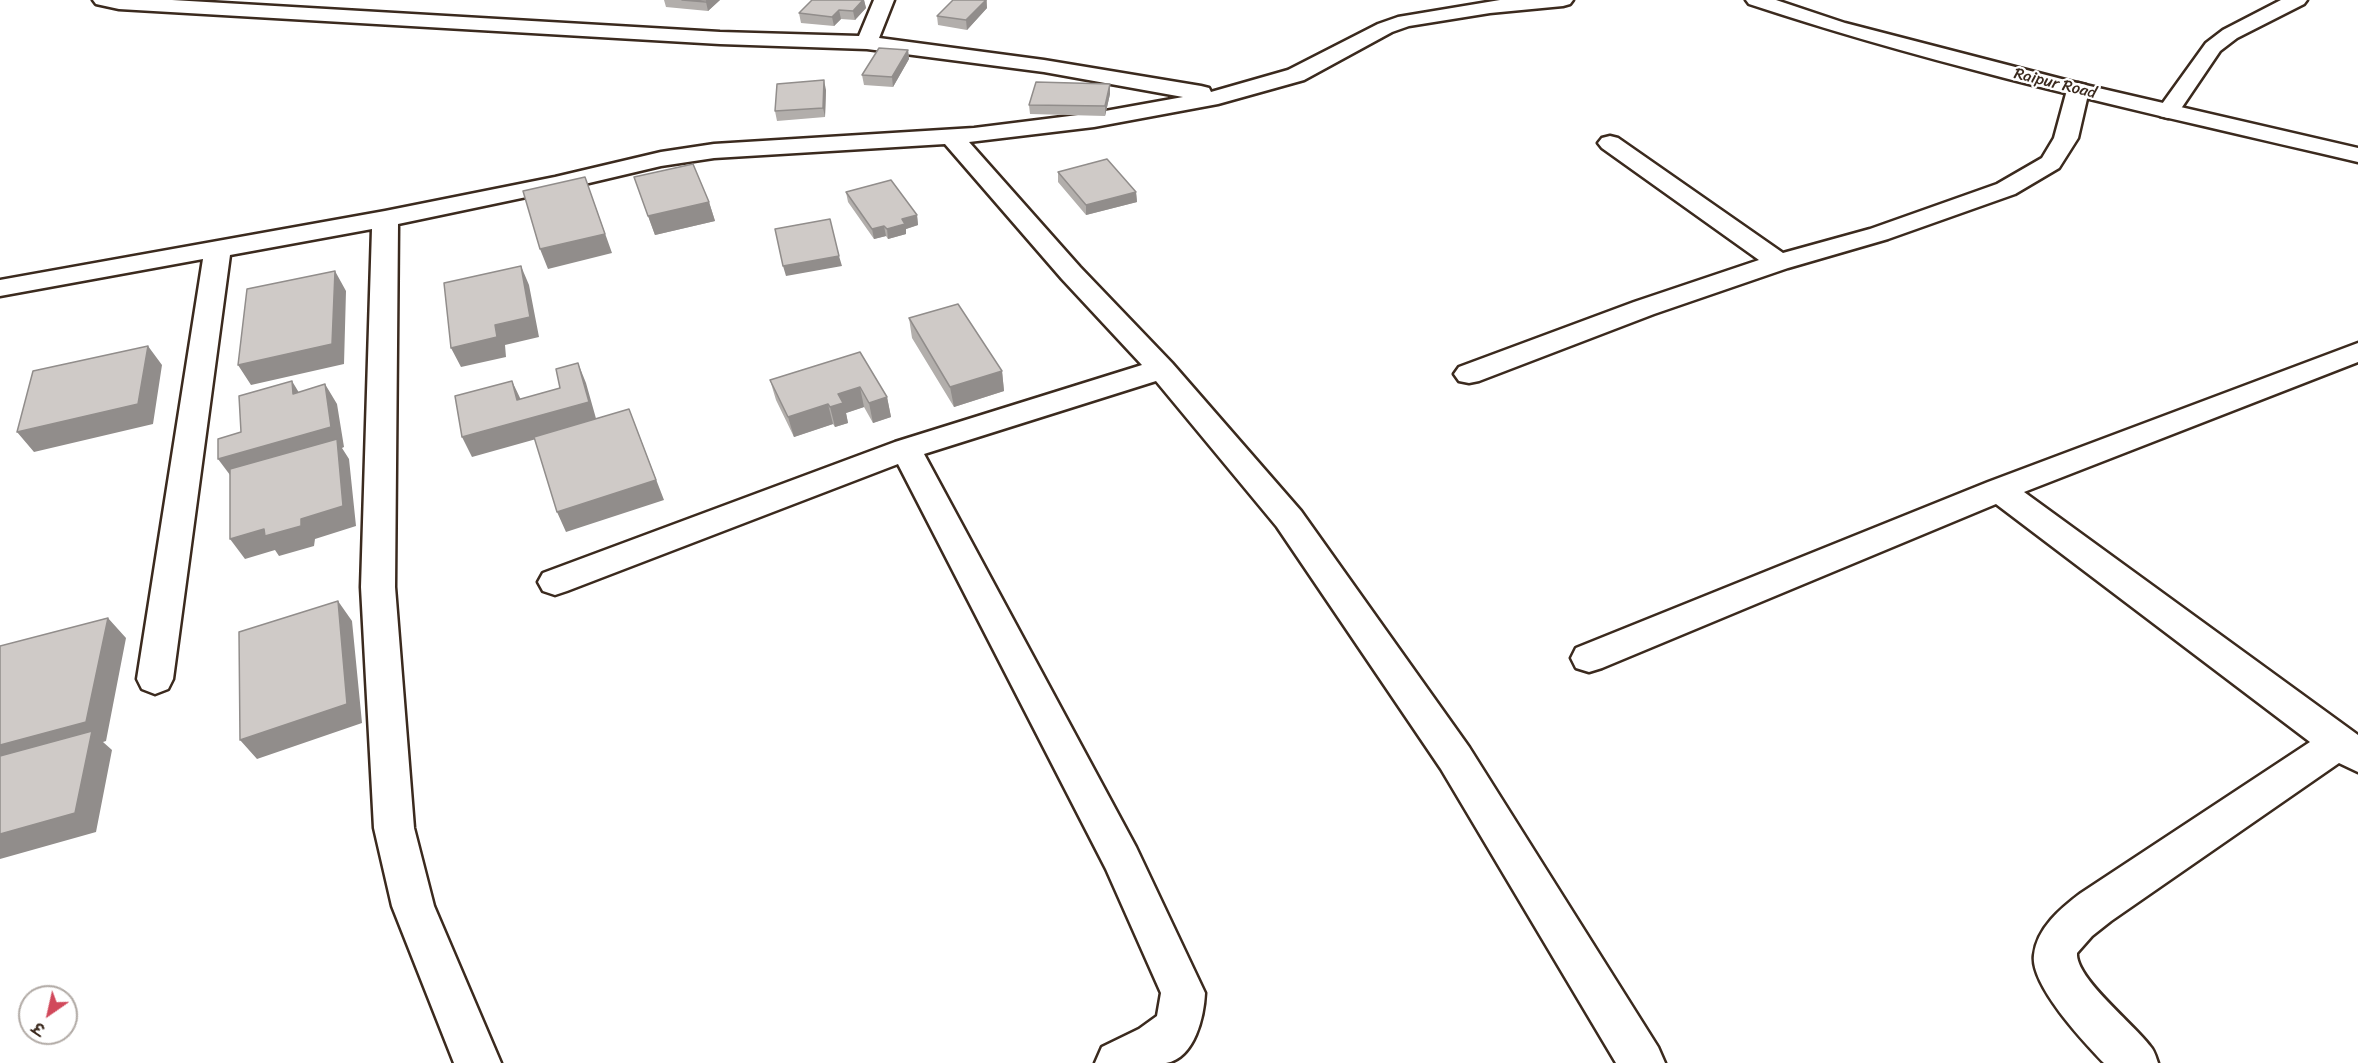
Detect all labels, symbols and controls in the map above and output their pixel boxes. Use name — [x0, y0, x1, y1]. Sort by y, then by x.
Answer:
street label: Raipur Road — [2012, 64, 2098, 104]
north arrow — [18, 985, 78, 1045]
text: उ — [26, 1014, 51, 1044]

